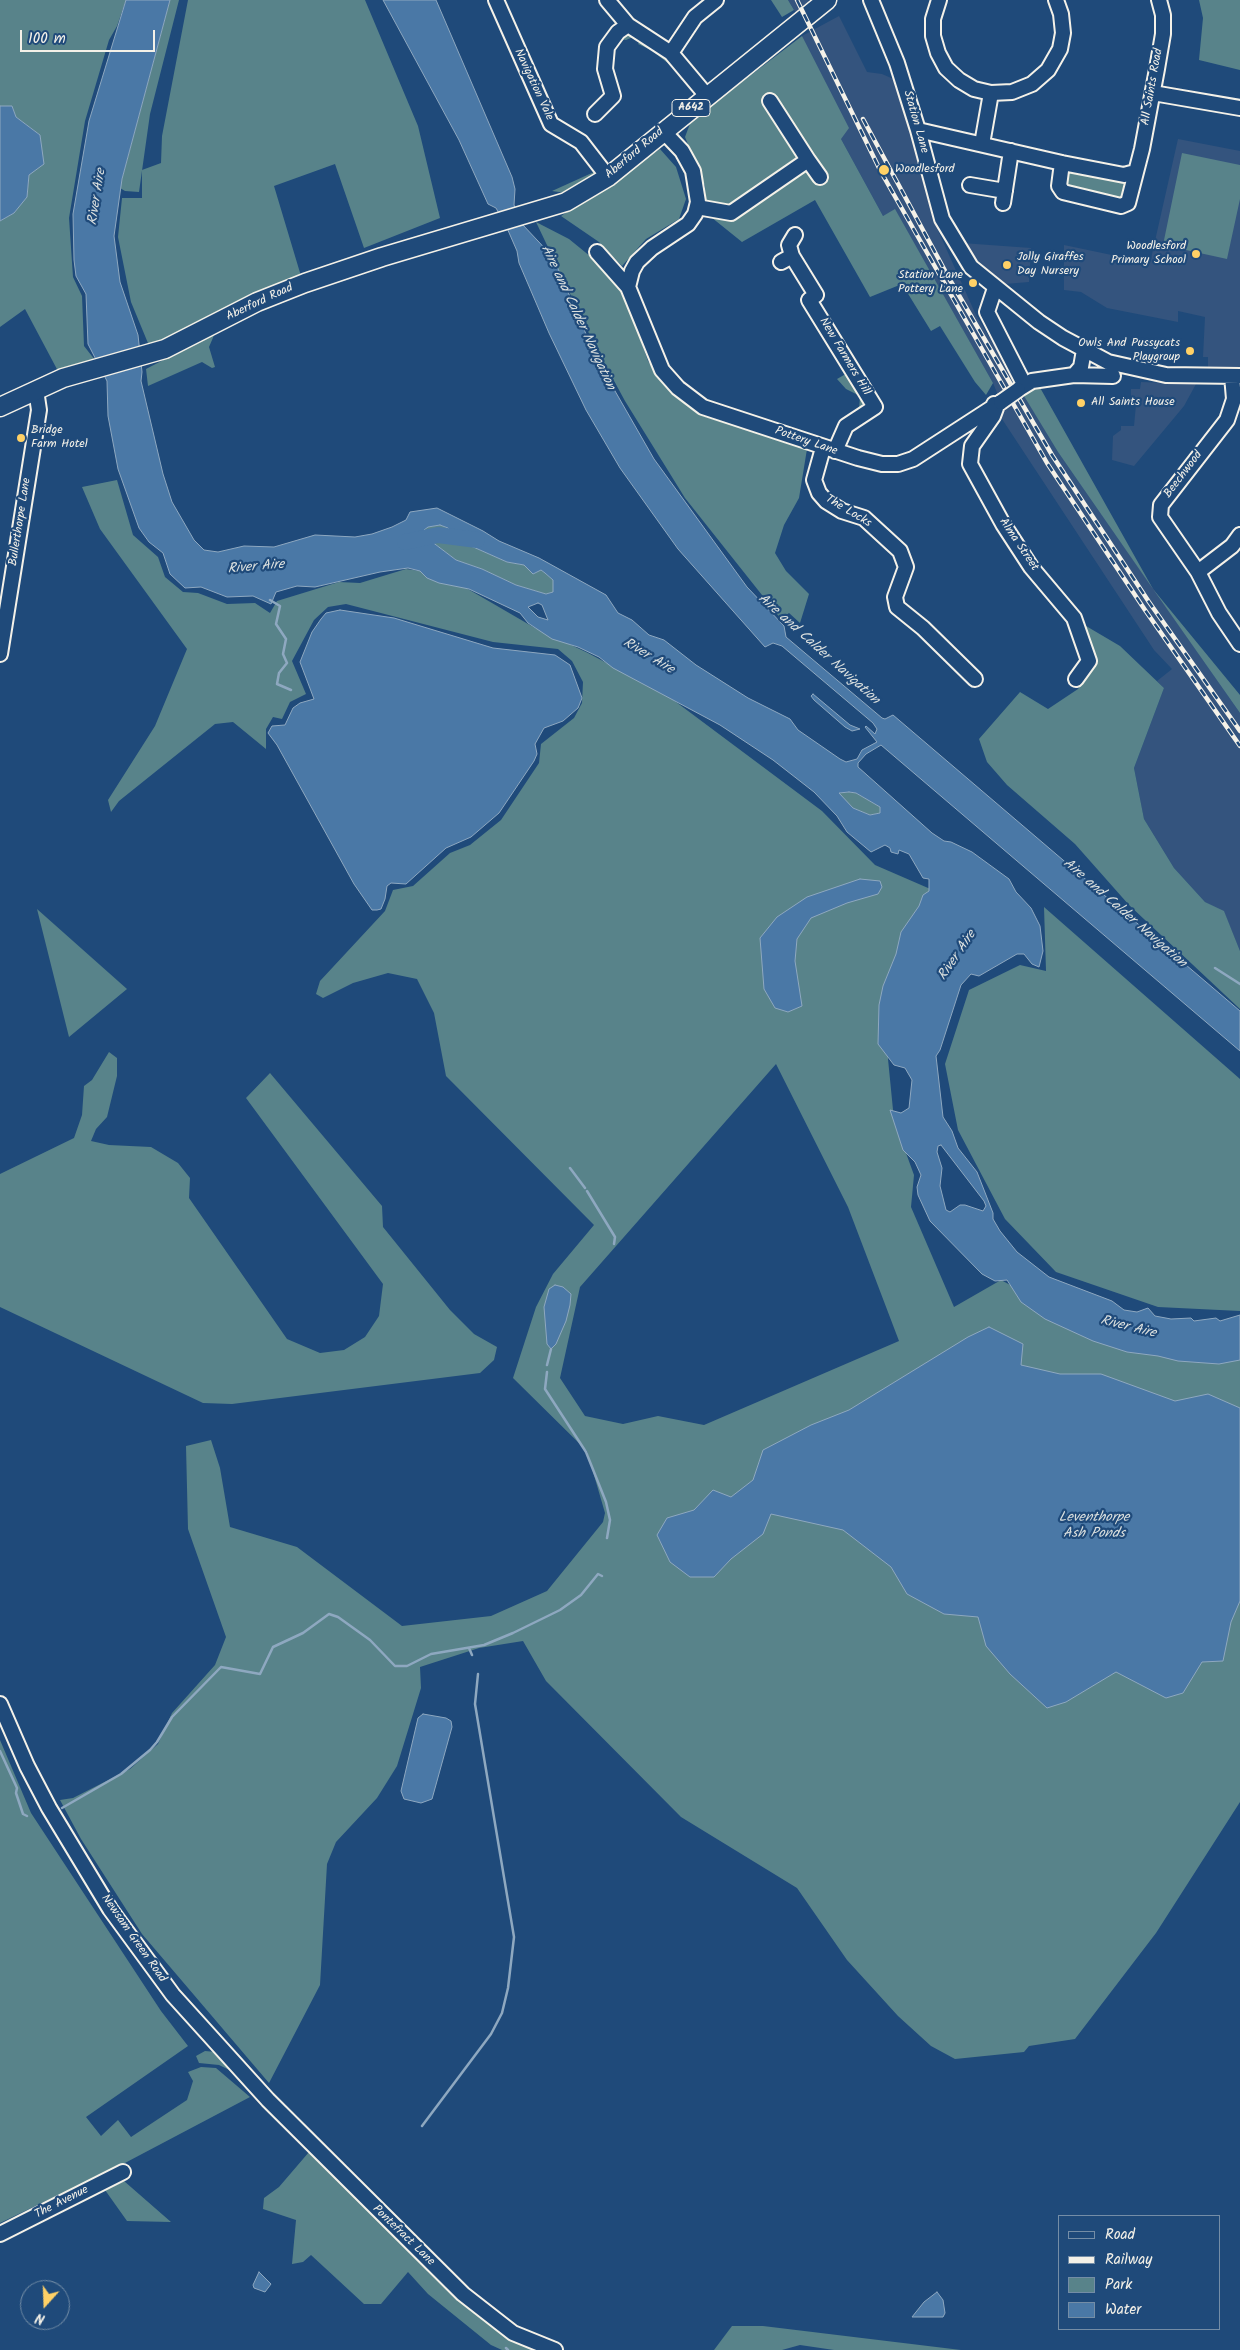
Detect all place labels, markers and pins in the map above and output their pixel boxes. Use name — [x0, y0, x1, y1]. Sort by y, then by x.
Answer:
marker: Woodlesford — [877, 163, 891, 177]
place label: Woodlesford — [895, 163, 955, 177]
place label: Woodlesford Primary School — [1111, 240, 1186, 268]
marker: Woodlesford Primary School — [1190, 248, 1202, 260]
place label: Jolly Giraffes Day Nursery — [1017, 251, 1084, 279]
marker: Jolly Giraffes Day Nursery — [1001, 259, 1013, 271]
place label: Station Lane Pottery Lane — [898, 269, 963, 297]
marker: Station Lane Pottery Lane — [967, 277, 979, 289]
place label: Owls And Pussycats Playgroup — [1078, 337, 1180, 365]
marker: Owls And Pussycats Playgroup — [1184, 345, 1196, 357]
place label: All Saints House — [1091, 396, 1175, 410]
marker: All Saints House — [1075, 397, 1087, 409]
place label: Bridge Farm Hotel — [31, 424, 88, 452]
marker: Bridge Farm Hotel — [15, 432, 27, 444]

